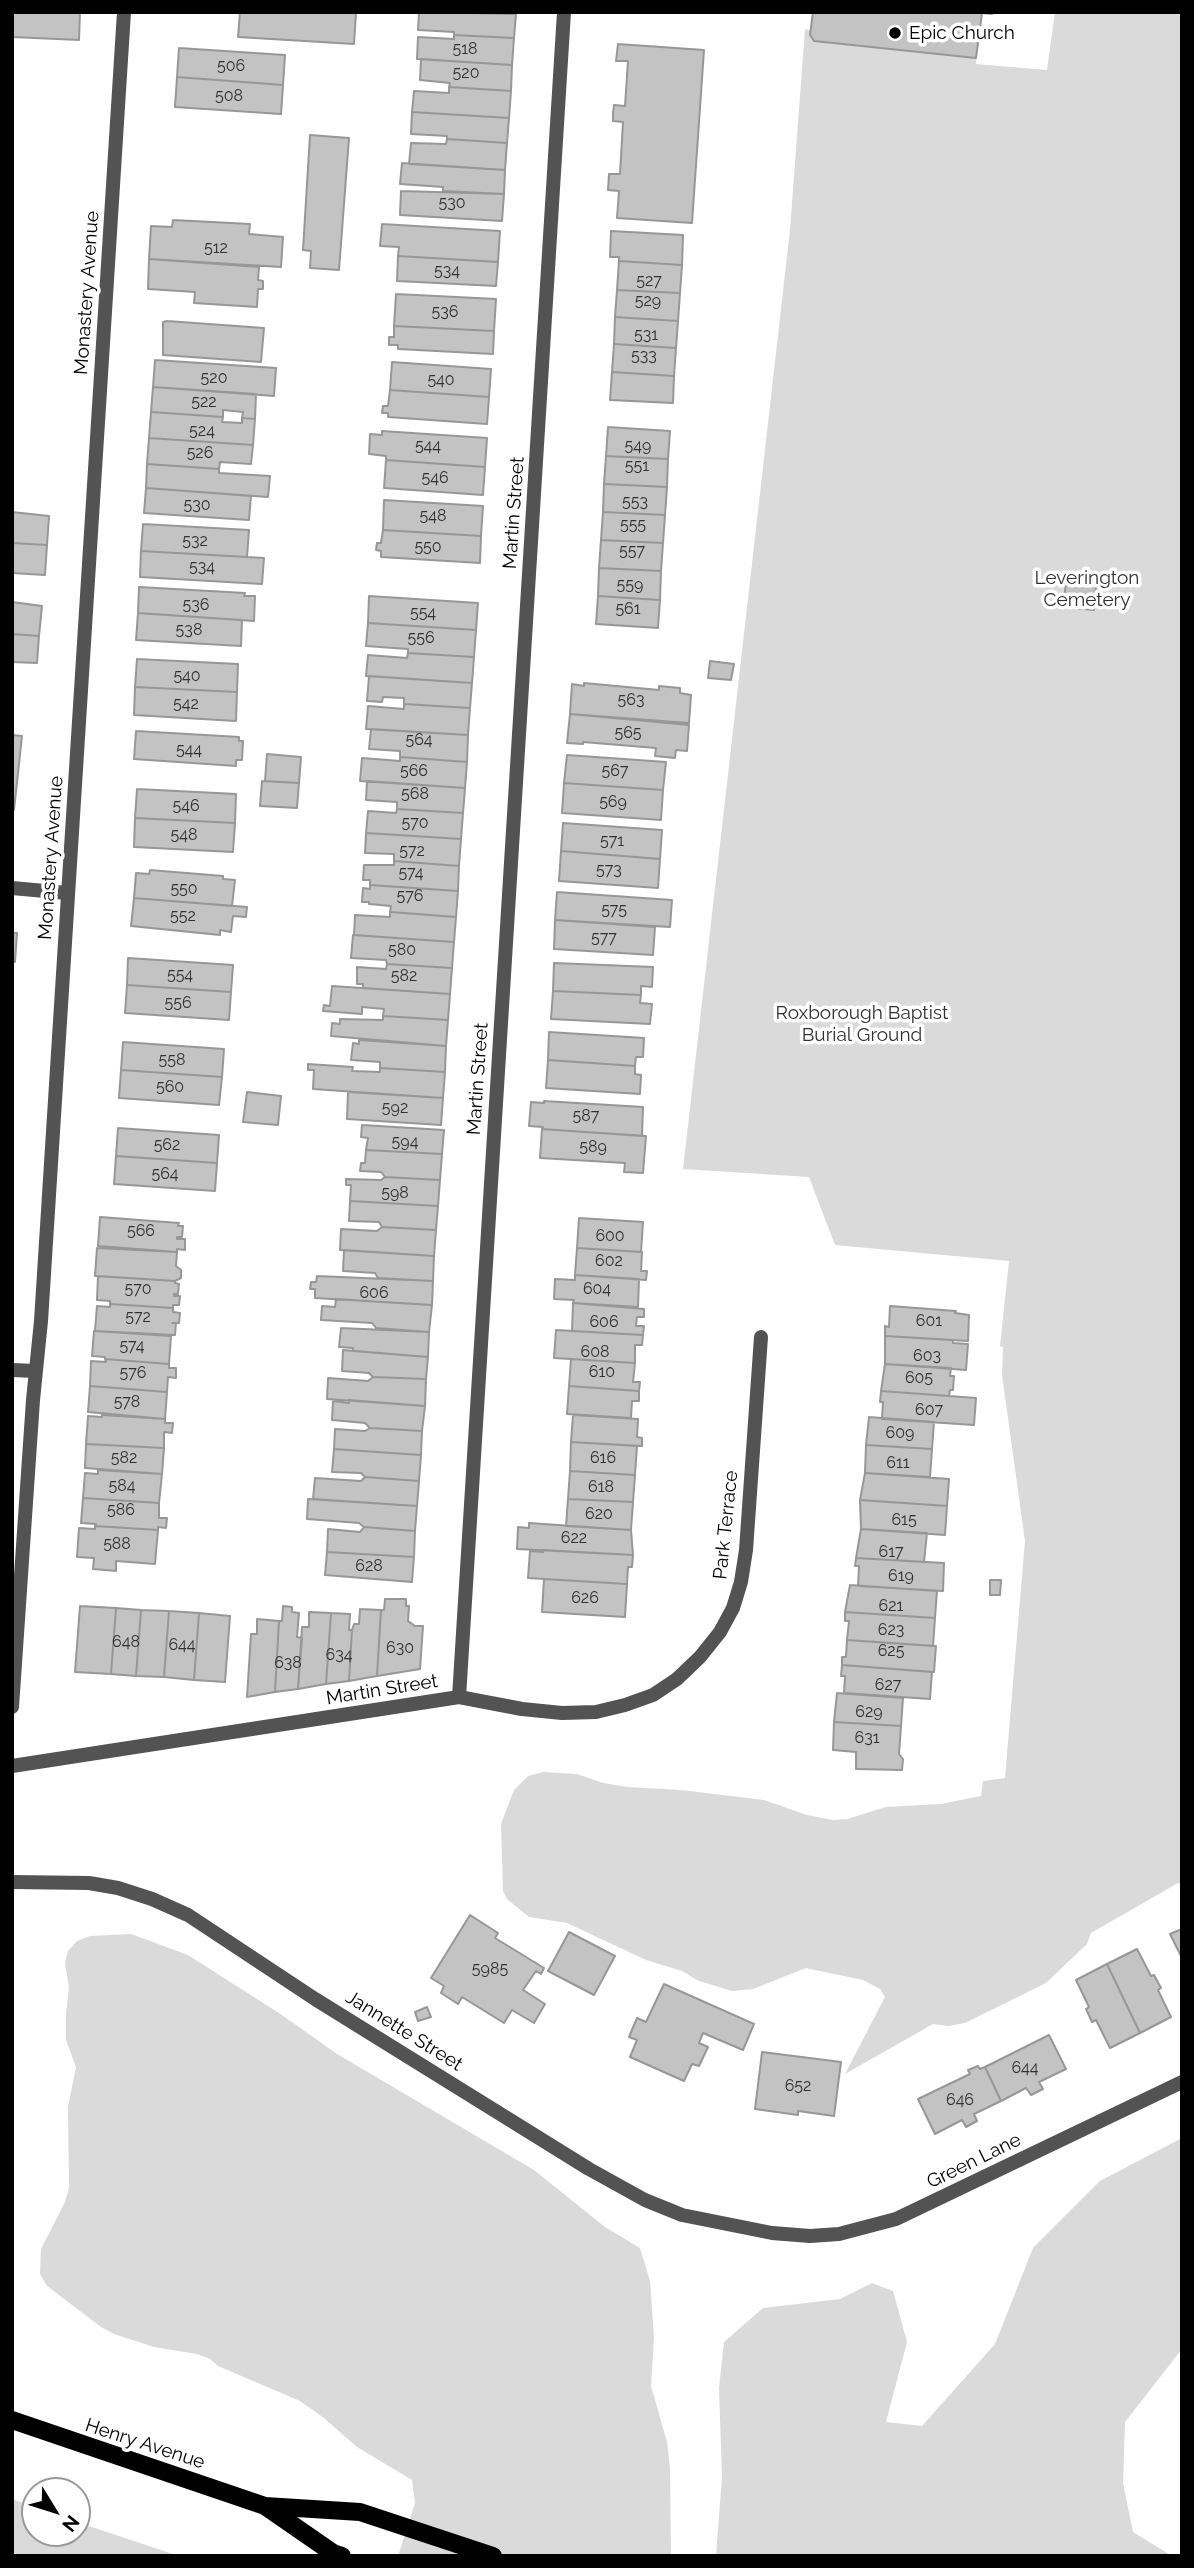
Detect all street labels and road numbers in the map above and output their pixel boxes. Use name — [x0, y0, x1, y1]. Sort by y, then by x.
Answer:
street label: Monastery Avenue — [70, 210, 104, 376]
street label: Martin Street — [499, 456, 529, 570]
street label: Monastery Avenue — [34, 775, 68, 941]
street label: Martin Street — [463, 1022, 493, 1136]
street label: Park Terrace — [709, 1469, 743, 1581]
street label: Martin Street — [325, 1670, 439, 1710]
street label: Jannette Street — [341, 1986, 467, 2076]
street label: Green Lane — [923, 2128, 1025, 2194]
street label: Henry Avenue — [82, 2414, 208, 2474]

